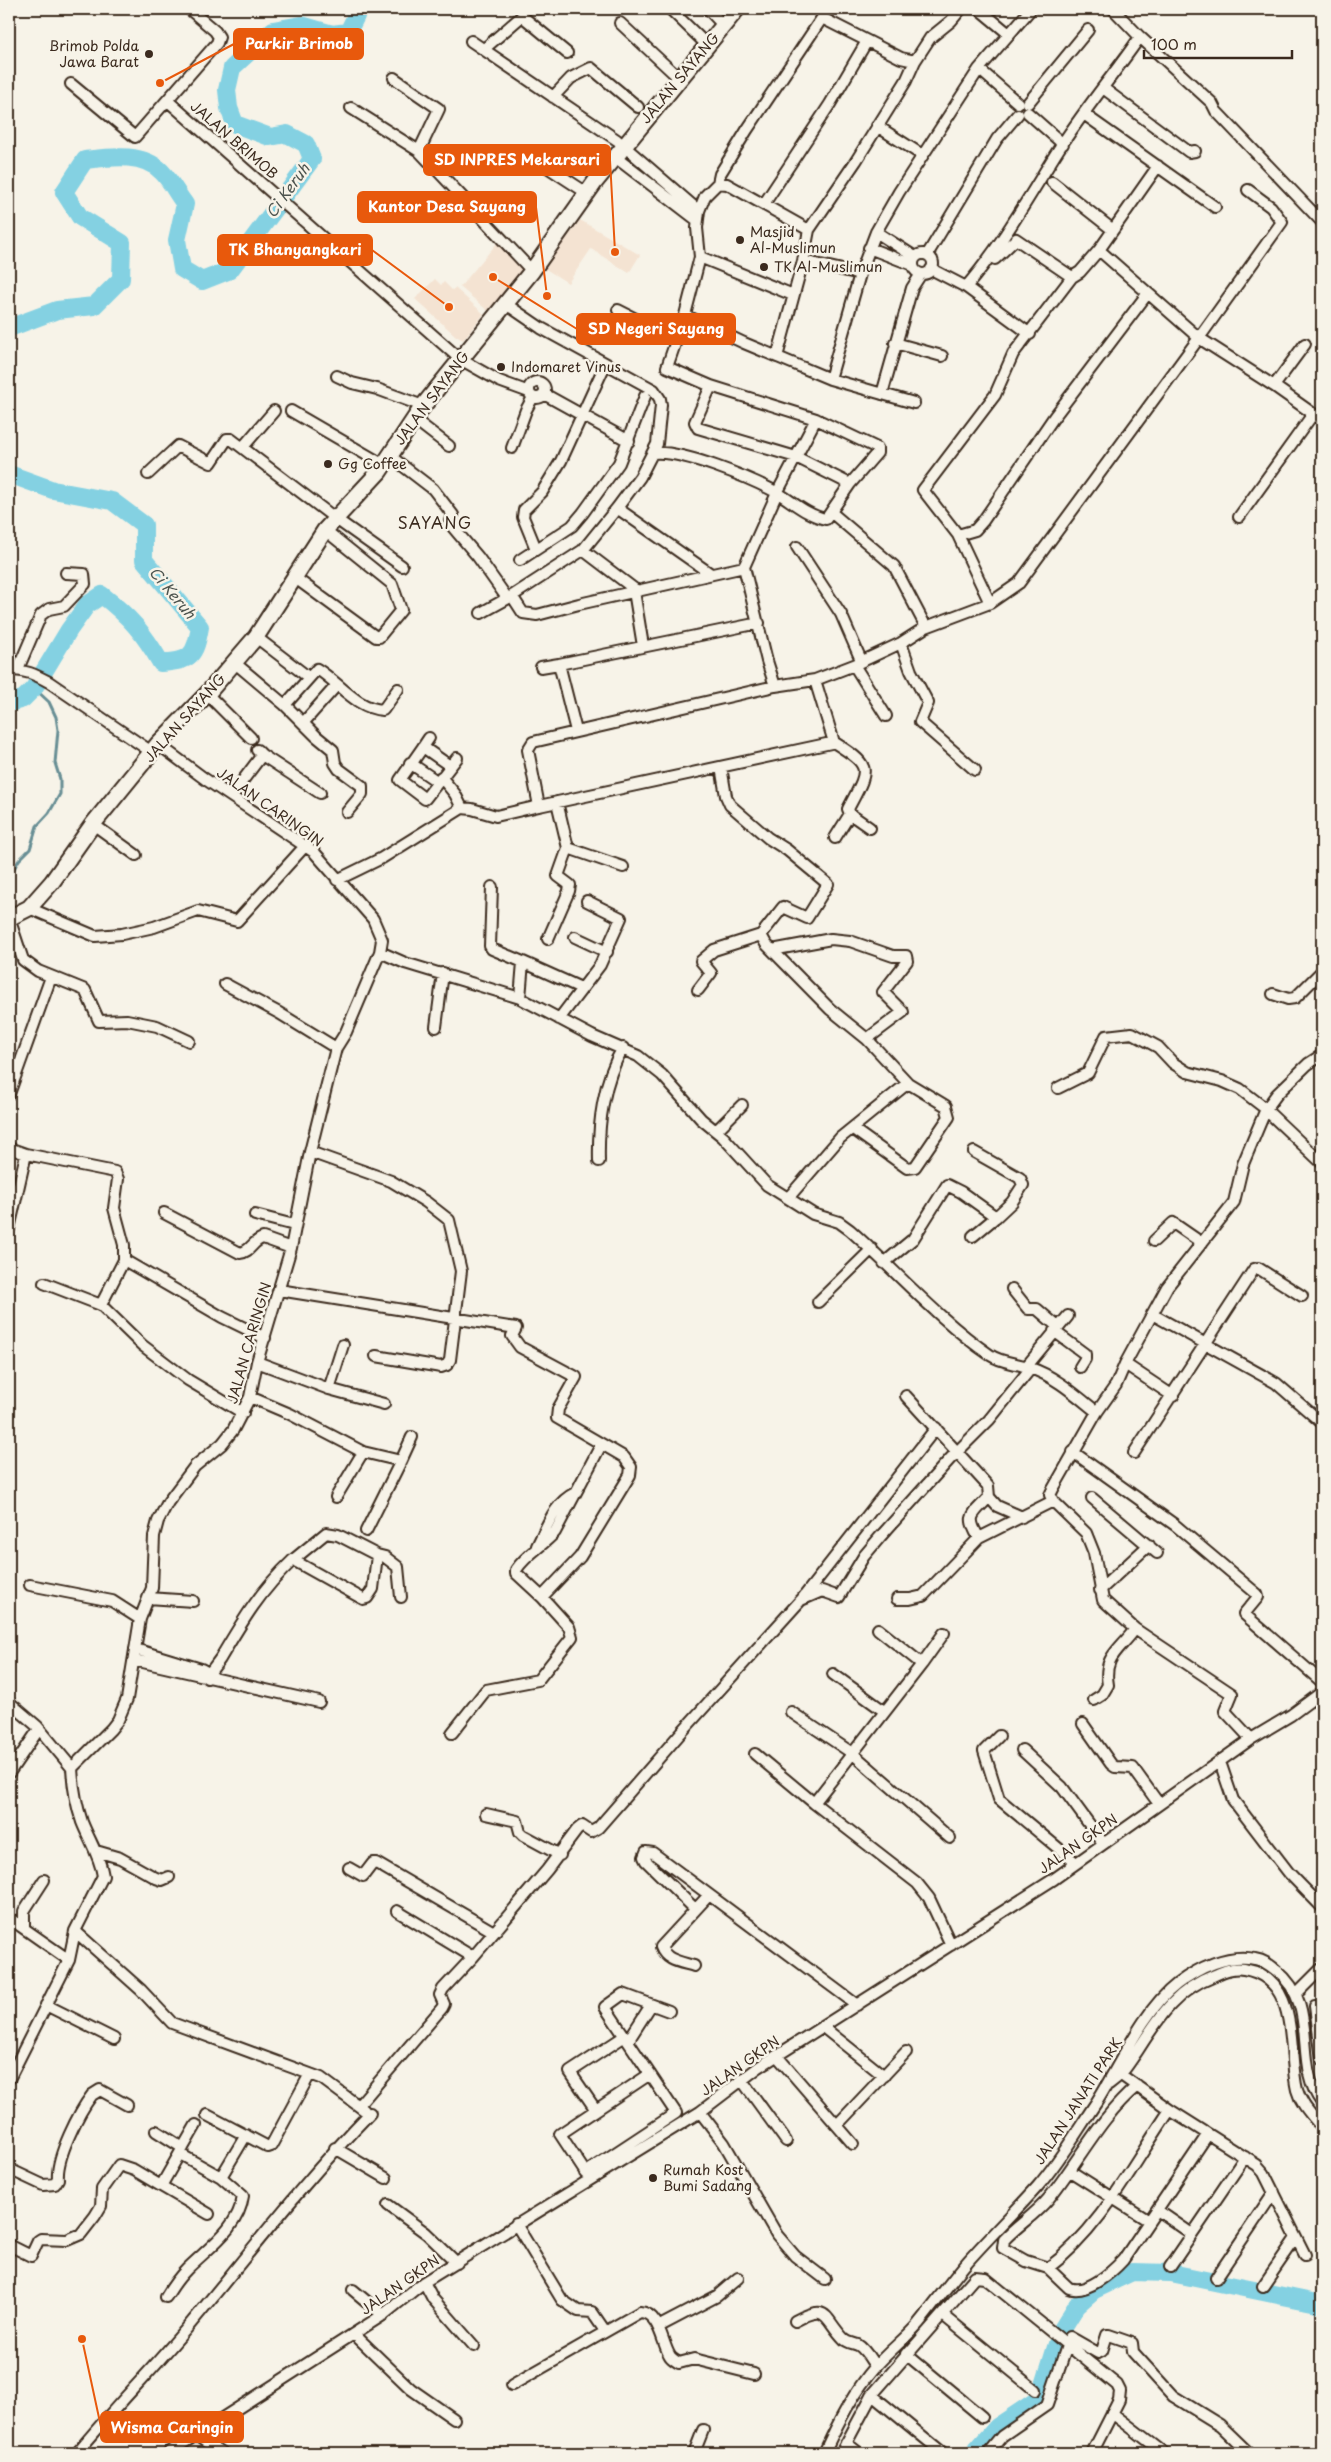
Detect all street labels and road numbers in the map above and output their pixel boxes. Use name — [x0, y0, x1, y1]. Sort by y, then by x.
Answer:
street label: JALAN SAYANG — [635, 27, 724, 128]
street label: JALAN BRIMOB — [186, 96, 283, 184]
street label: JALAN SAYANG — [389, 346, 474, 449]
street label: JALAN SAYANG — [139, 668, 230, 767]
street label: JALAN CARINGIN — [213, 762, 328, 851]
street label: JALAN CARINGIN — [221, 1279, 276, 1406]
street label: JALAN GKPN — [1034, 1808, 1122, 1879]
street label: JALAN GKPN — [696, 2030, 784, 2101]
street label: JALAN JANATI PARK — [1029, 2033, 1127, 2168]
street label: JALAN GKPN — [356, 2249, 444, 2320]

